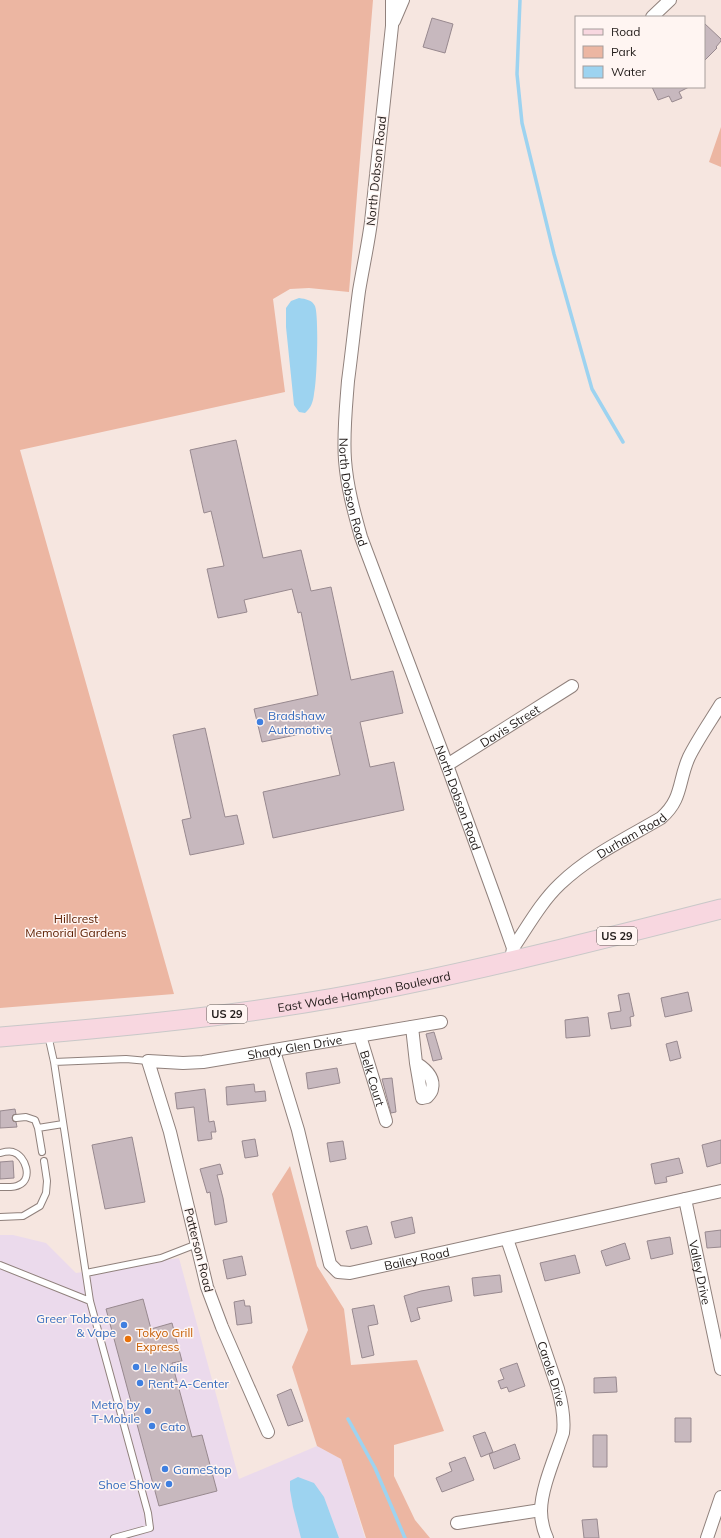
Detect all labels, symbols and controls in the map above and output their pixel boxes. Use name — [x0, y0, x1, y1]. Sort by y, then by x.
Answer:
legend — [575, 16, 705, 88]
text: Road — [611, 24, 640, 39]
text: Park — [611, 44, 637, 59]
text: Water — [611, 64, 647, 79]
street label: North Dobson Road — [363, 115, 389, 227]
street label: North Dobson Road — [337, 438, 371, 548]
street label: Davis Street — [477, 701, 542, 750]
place label: Bradshaw Automotive — [268, 708, 332, 737]
marker: Bradshaw Automotive — [255, 717, 265, 727]
street label: North Dobson Road — [433, 743, 485, 852]
street label: Durham Road — [594, 810, 669, 861]
park label: Hillcrest Memorial Gardens — [25, 911, 127, 940]
road number: US 29 — [597, 927, 637, 945]
street label: East Wade Hampton Boulevard — [276, 967, 452, 1015]
road number: US 29 — [207, 1005, 247, 1023]
street label: Shady Glen Drive — [246, 1031, 343, 1062]
street label: Belk Court — [357, 1048, 388, 1108]
street label: Patterson Road — [181, 1206, 217, 1294]
street label: Valley Drive — [686, 1239, 715, 1306]
street label: Bailey Road — [383, 1244, 451, 1273]
place label: Greer Tobacco & Vape — [36, 1311, 116, 1340]
marker: Greer Tobacco & Vape — [119, 1320, 129, 1330]
place label: Tokyo Grill Express — [136, 1325, 193, 1354]
marker: Tokyo Grill Express — [123, 1334, 133, 1344]
street label: Carole Drive — [535, 1339, 569, 1408]
place label: Le Nails — [144, 1360, 188, 1375]
marker: Le Nails — [131, 1362, 141, 1372]
place label: Rent-A-Center — [148, 1376, 229, 1391]
marker: Rent-A-Center — [135, 1378, 145, 1388]
place label: Metro by T-Mobile — [91, 1397, 141, 1426]
marker: Metro by T-Mobile — [143, 1406, 153, 1416]
place label: Cato — [160, 1419, 186, 1434]
marker: Cato — [147, 1421, 157, 1431]
place label: GameStop — [173, 1462, 232, 1477]
marker: GameStop — [160, 1464, 170, 1474]
place label: Shoe Show — [98, 1477, 162, 1492]
marker: Shoe Show — [164, 1479, 174, 1489]

